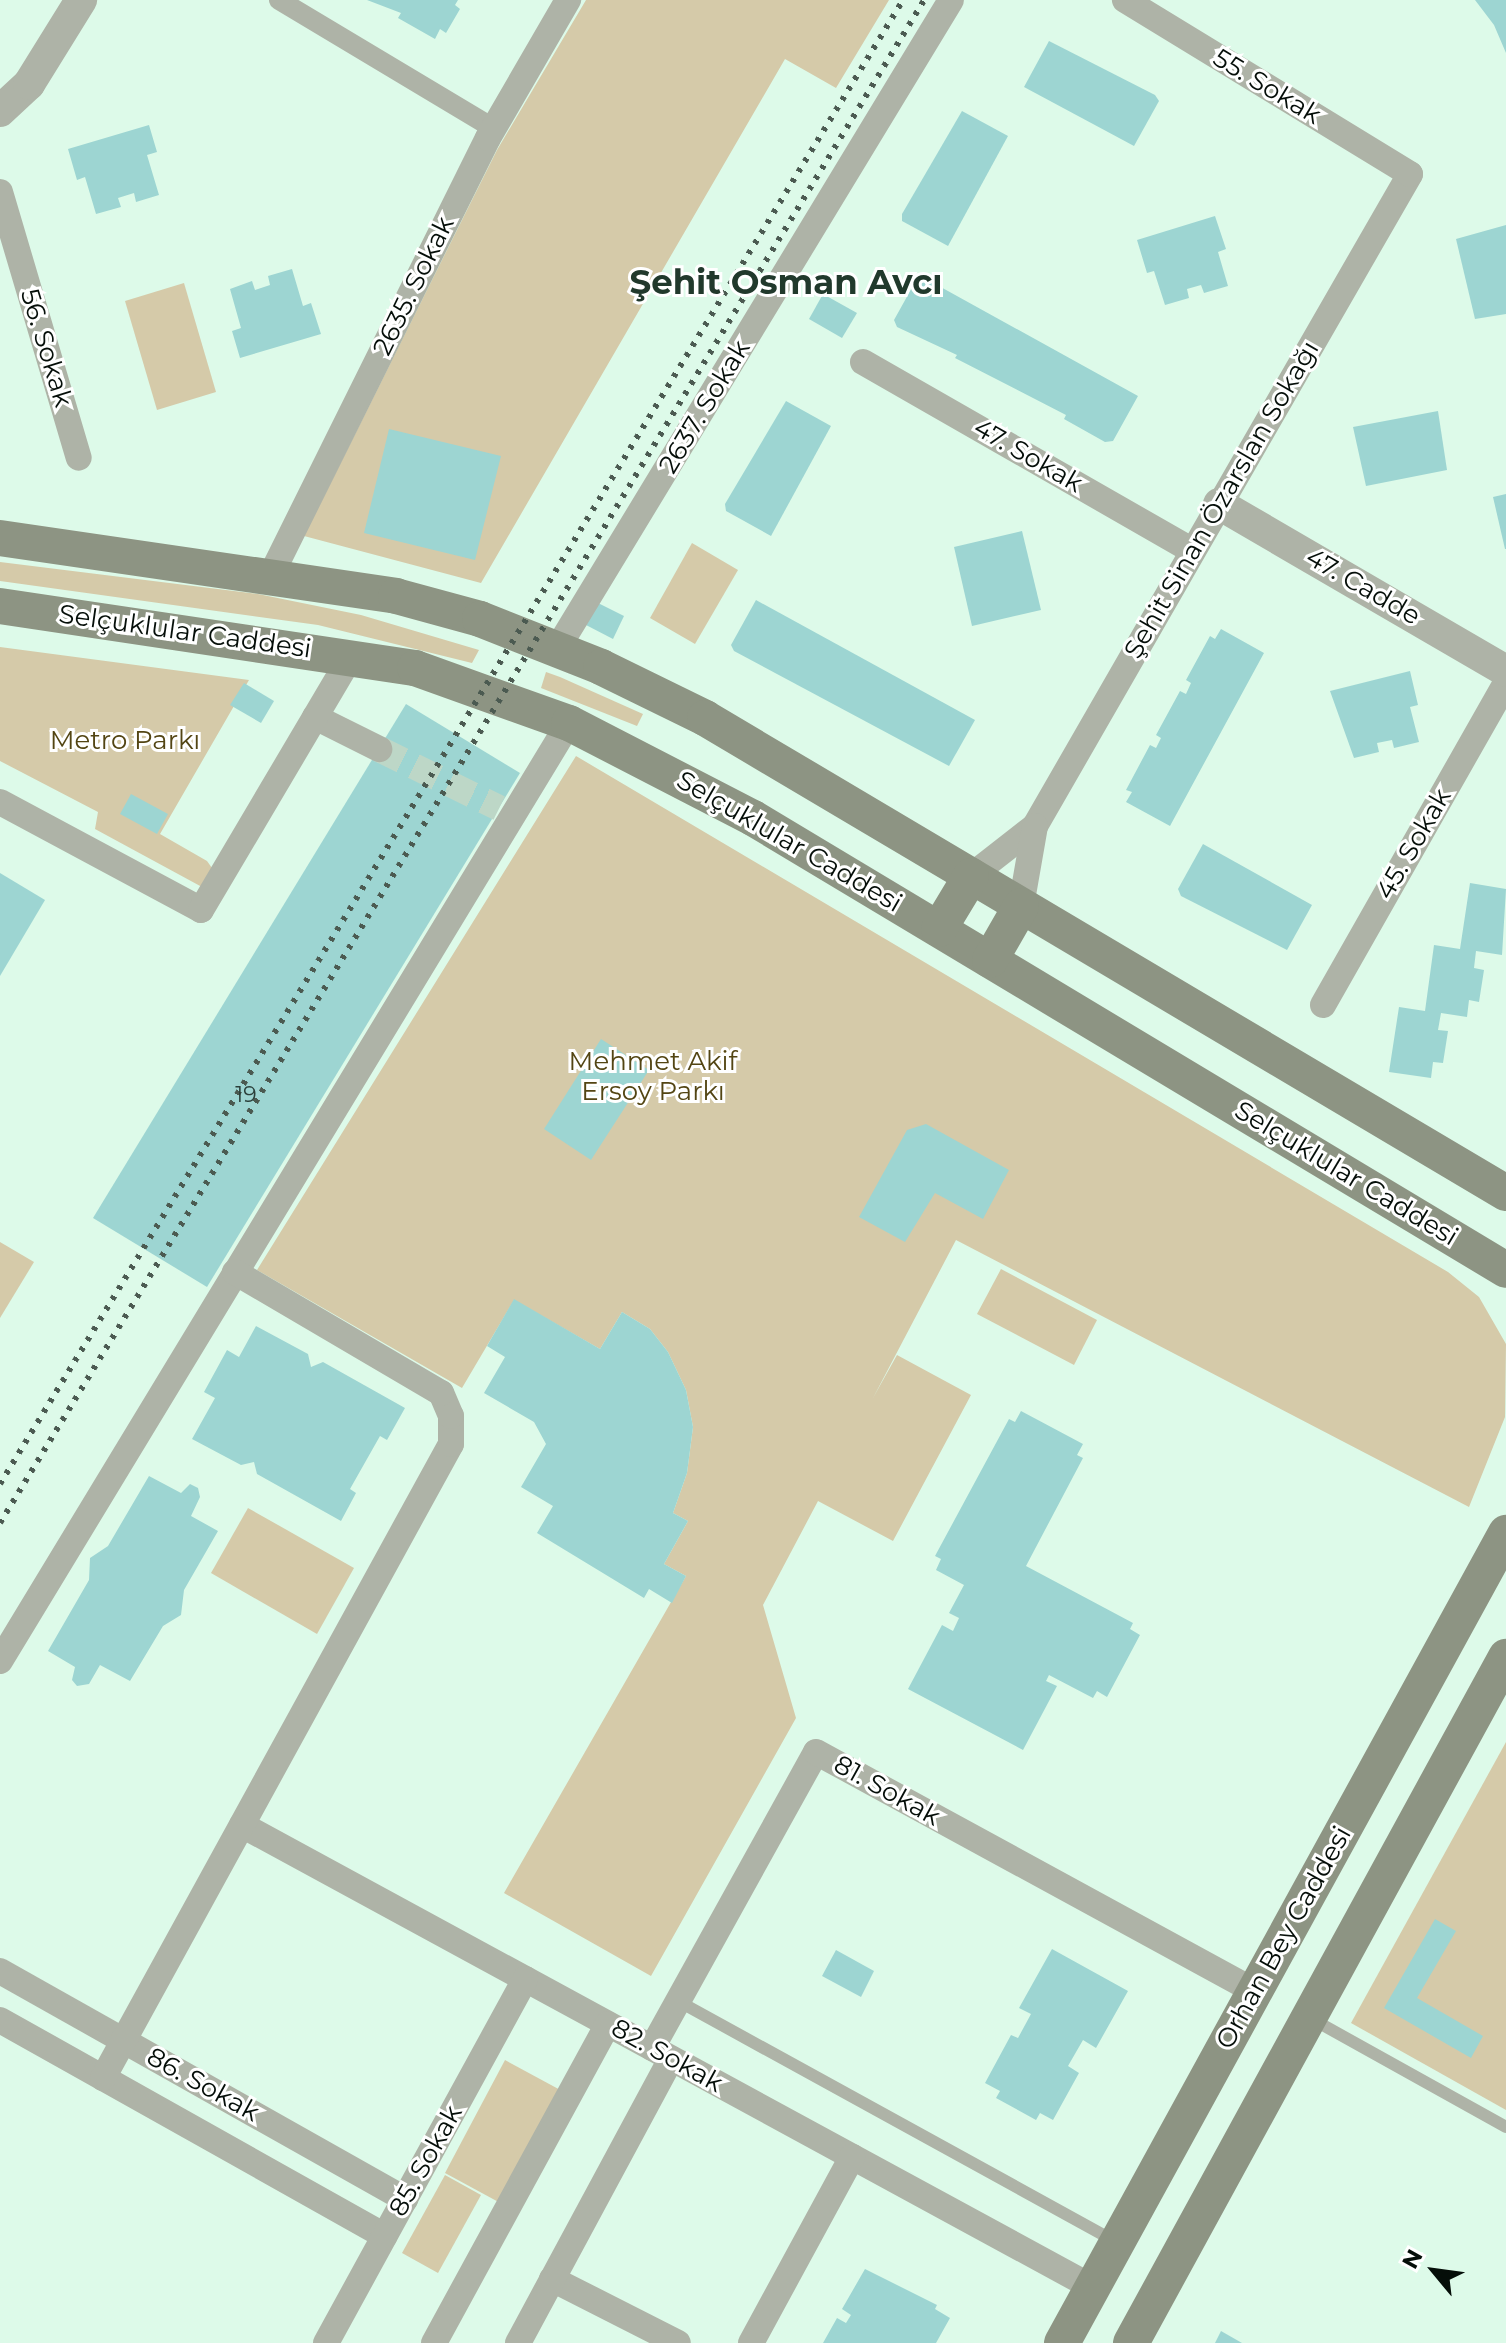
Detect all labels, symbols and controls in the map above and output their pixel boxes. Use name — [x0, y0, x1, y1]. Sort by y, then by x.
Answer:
street label: 55. Sokak — [1207, 43, 1327, 131]
street label: 2635. Sokak — [367, 212, 461, 360]
district label: Şehit Osman Avcı — [629, 263, 943, 303]
street label: 56. Sokak — [13, 285, 79, 411]
street label: 2637. Sokak — [653, 335, 757, 479]
street label: Şehit Sinan Özarslan Sokağı — [1118, 336, 1326, 664]
street label: 47. Sokak — [968, 412, 1088, 500]
street label: 47. Cadde — [1300, 542, 1426, 632]
street label: Selçuklular Caddesi — [57, 599, 313, 665]
park label: Metro Parkı — [50, 725, 200, 757]
street label: Selçuklular Caddesi — [671, 765, 907, 919]
street label: 45. Sokak — [1370, 783, 1458, 905]
park label: Mehmet Akif Ersoy Parkı — [569, 1046, 737, 1108]
house number: 19 — [235, 1082, 257, 1108]
street label: Selçuklular Caddesi — [1229, 1095, 1463, 1253]
street label: 81. Sokak — [828, 1749, 946, 1833]
street label: Orhan Bey Caddesi — [1210, 1821, 1358, 2055]
street label: 82. Sokak — [606, 2013, 728, 2099]
street label: 86. Sokak — [141, 2041, 265, 2129]
street label: 85. Sokak — [383, 2100, 469, 2222]
north arrow — [1394, 2231, 1474, 2311]
text: N — [1396, 2245, 1429, 2273]

